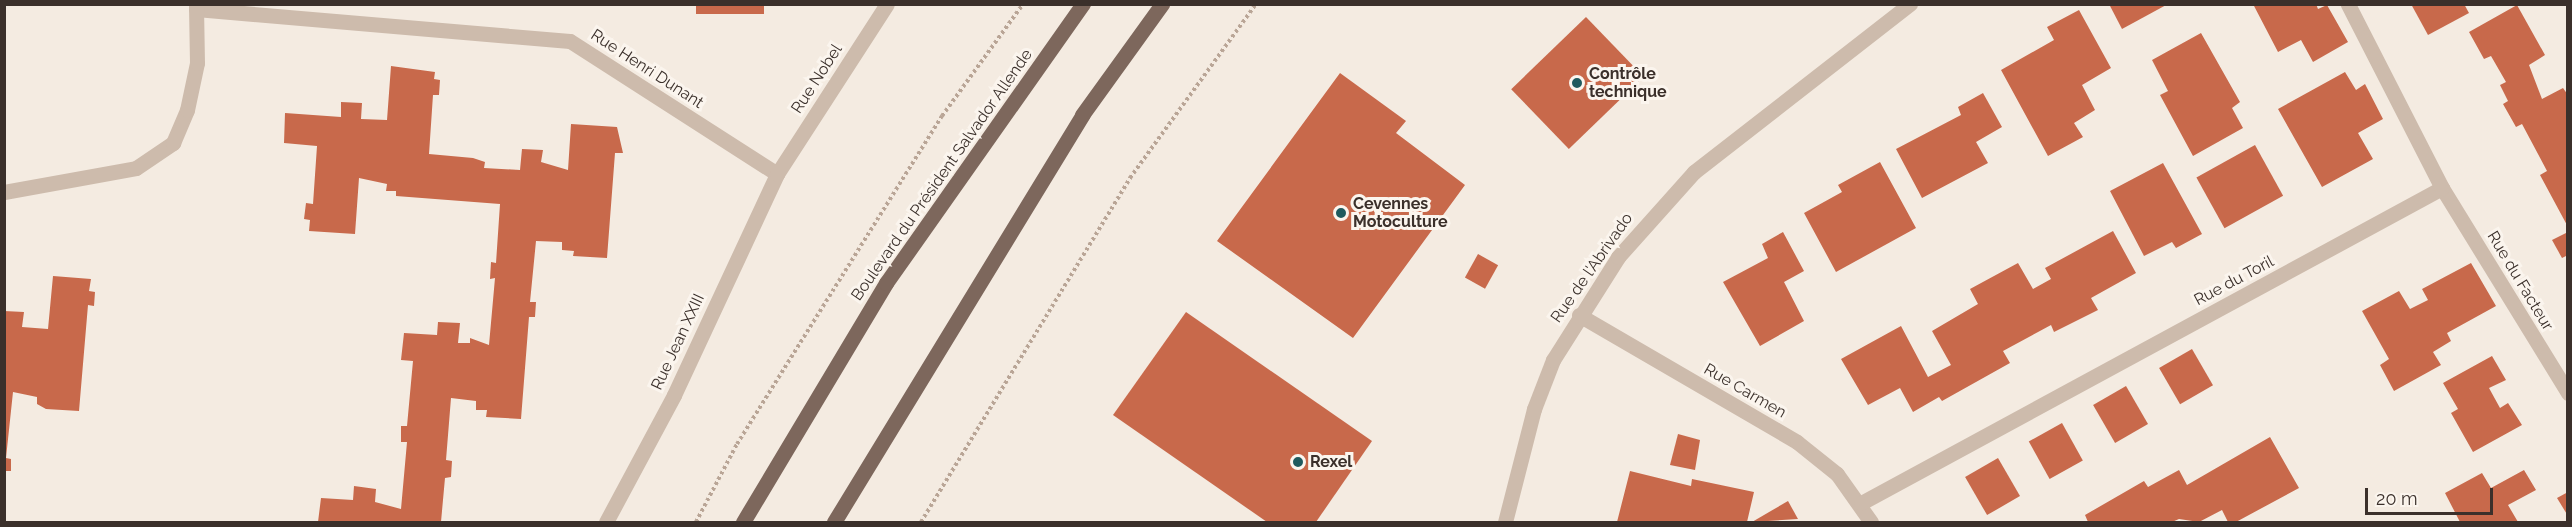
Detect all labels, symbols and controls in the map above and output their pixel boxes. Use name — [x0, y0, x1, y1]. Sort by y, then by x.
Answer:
street label: Rue Henri Dunant — [587, 25, 707, 113]
street label: Rue Nobel — [788, 41, 846, 117]
street label: Boulevard du Président Salvador Allende — [847, 45, 1037, 305]
place label: Contrôle technique — [1589, 64, 1667, 102]
marker: Contrôle technique — [1570, 76, 1584, 90]
place label: Cevennes Motoculture — [1353, 194, 1448, 232]
marker: Cevennes Motoculture — [1334, 206, 1348, 220]
street label: Rue de l'Abrivado — [1547, 210, 1637, 326]
street label: Rue du Facteur — [2483, 228, 2557, 334]
street label: Rue du Toril — [2191, 252, 2277, 310]
street label: Rue Jean XXIII — [647, 291, 709, 393]
street label: Rue Carmen — [1700, 360, 1790, 422]
place label: Rexel — [1310, 452, 1352, 472]
marker: Rexel — [1291, 455, 1305, 469]
scale bar — [2368, 476, 2496, 514]
text: 20 m — [2376, 488, 2418, 509]

